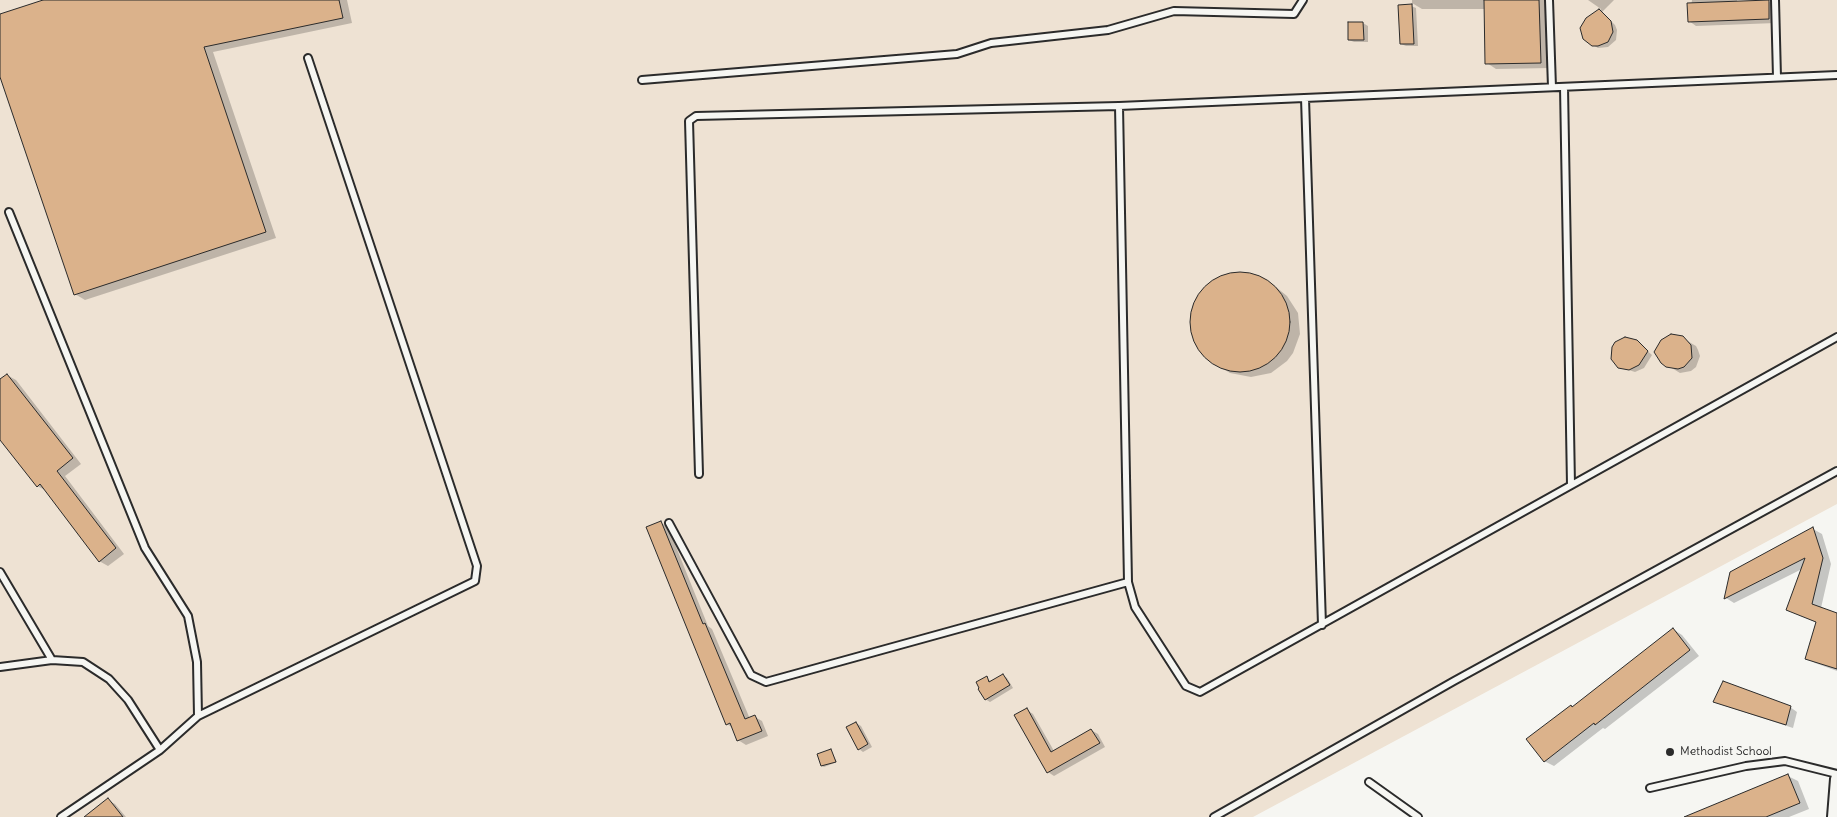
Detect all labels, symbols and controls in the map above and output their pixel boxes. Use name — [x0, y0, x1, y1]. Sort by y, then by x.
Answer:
place label: Methodist School — [1680, 745, 1772, 759]
marker: Methodist School — [1664, 746, 1676, 758]

